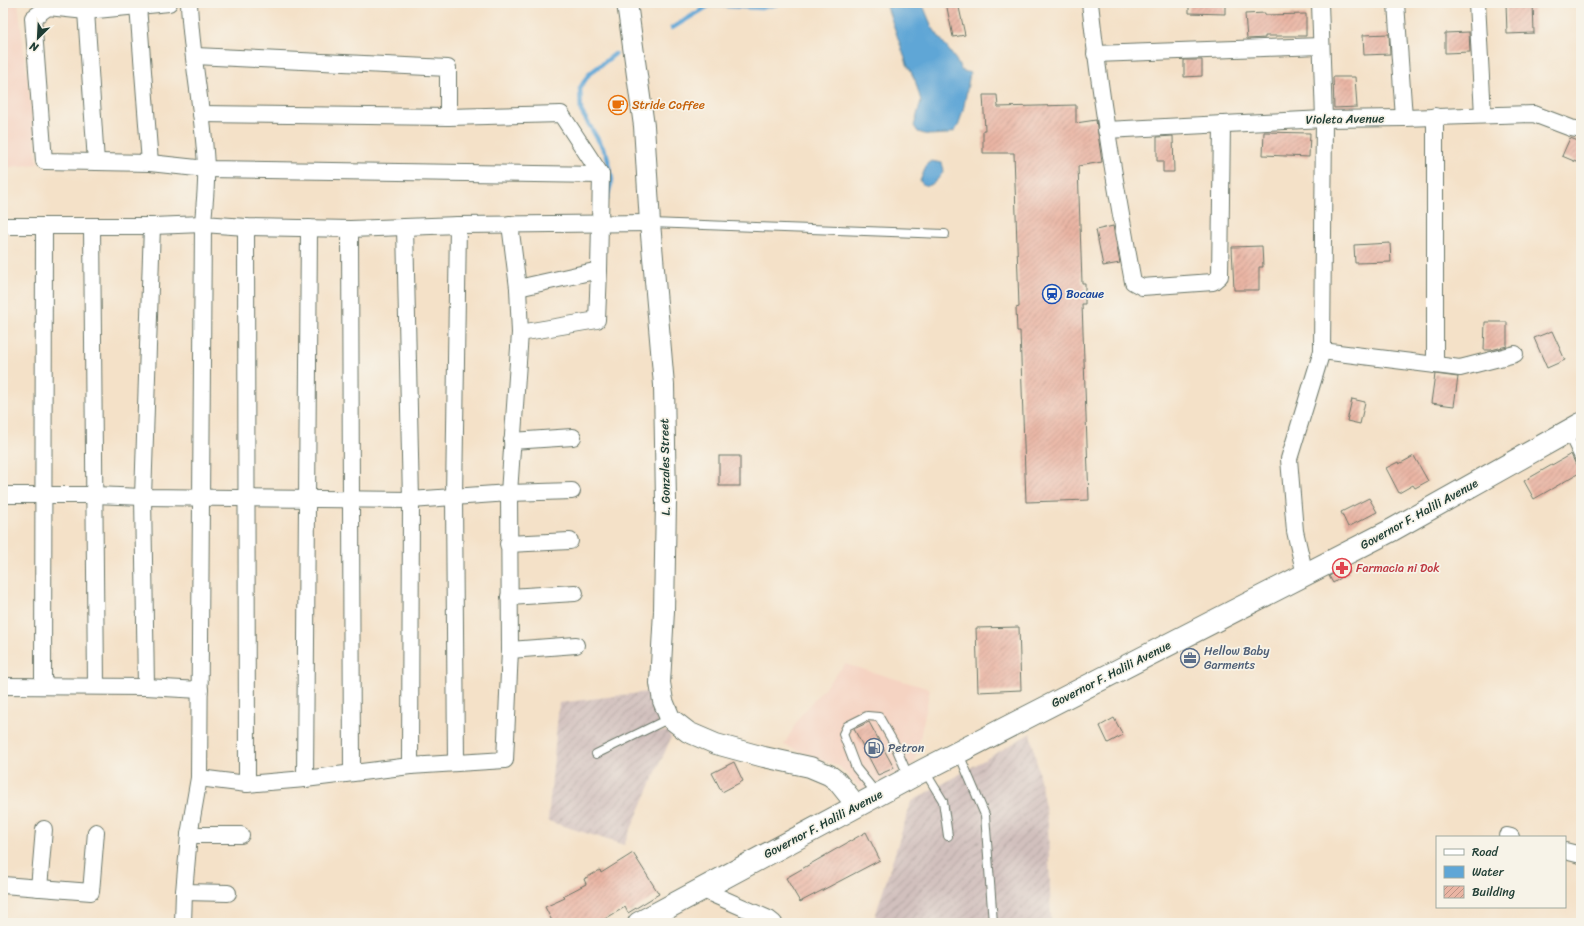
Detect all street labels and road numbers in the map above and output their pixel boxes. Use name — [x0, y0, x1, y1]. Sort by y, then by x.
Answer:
street label: Violeta Avenue — [1305, 107, 1385, 131]
street label: L. Gonzales Street — [653, 418, 677, 516]
street label: Governor F. Halili Avenue — [1356, 472, 1482, 556]
street label: Governor F. Halili Avenue — [1047, 634, 1175, 714]
street label: Governor F. Halili Avenue — [759, 783, 887, 865]

